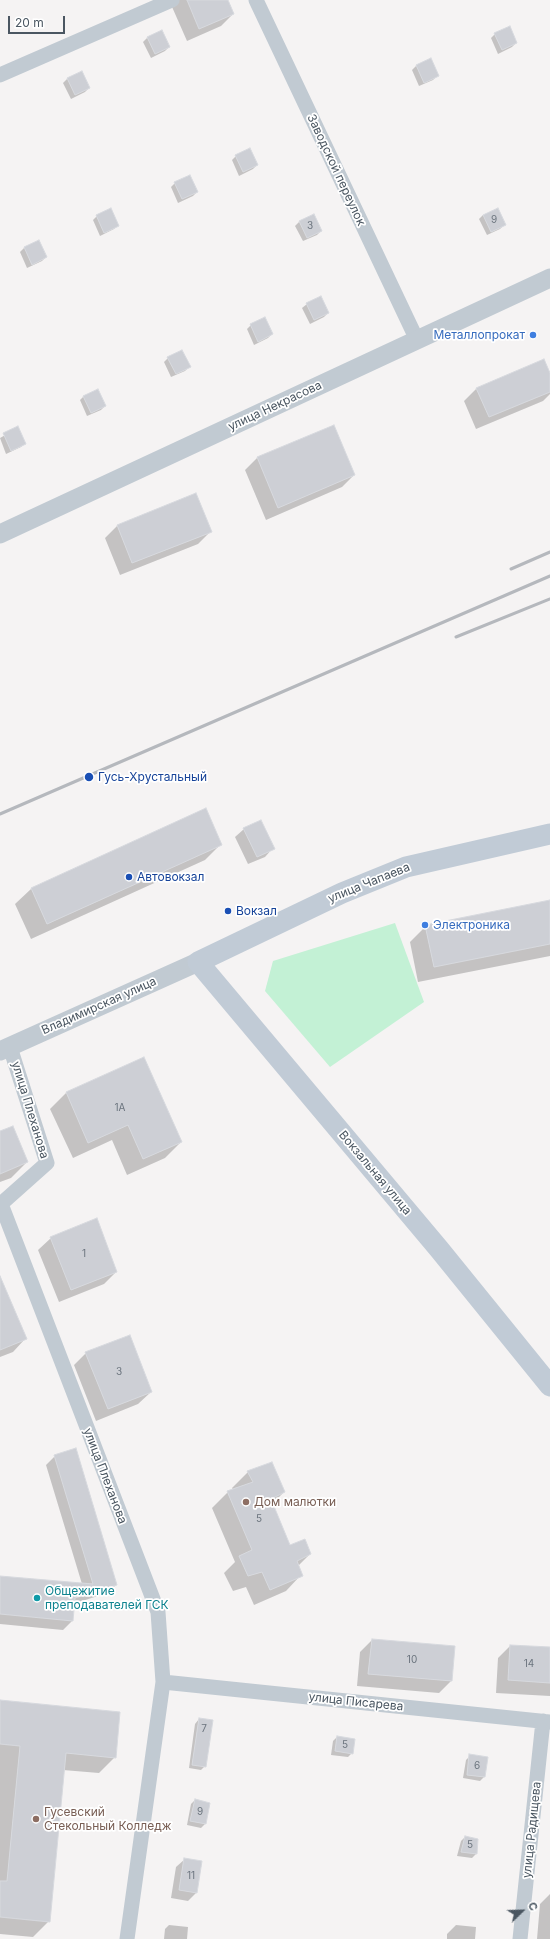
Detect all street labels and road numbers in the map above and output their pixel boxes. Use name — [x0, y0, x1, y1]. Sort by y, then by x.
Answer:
street label: Заводской переулок — [304, 112, 368, 228]
street label: улица Некрасова — [226, 378, 324, 434]
street label: улица Чапаева — [326, 860, 412, 906]
street label: Владимирская улица — [39, 974, 159, 1038]
street label: улица Плеханова — [8, 1060, 52, 1160]
street label: Вокзальная улица — [336, 1128, 414, 1218]
street label: улица Плеханова — [80, 1426, 130, 1526]
street label: улица Писарева — [308, 1690, 404, 1714]
street label: улица Радищева — [520, 1781, 544, 1879]

